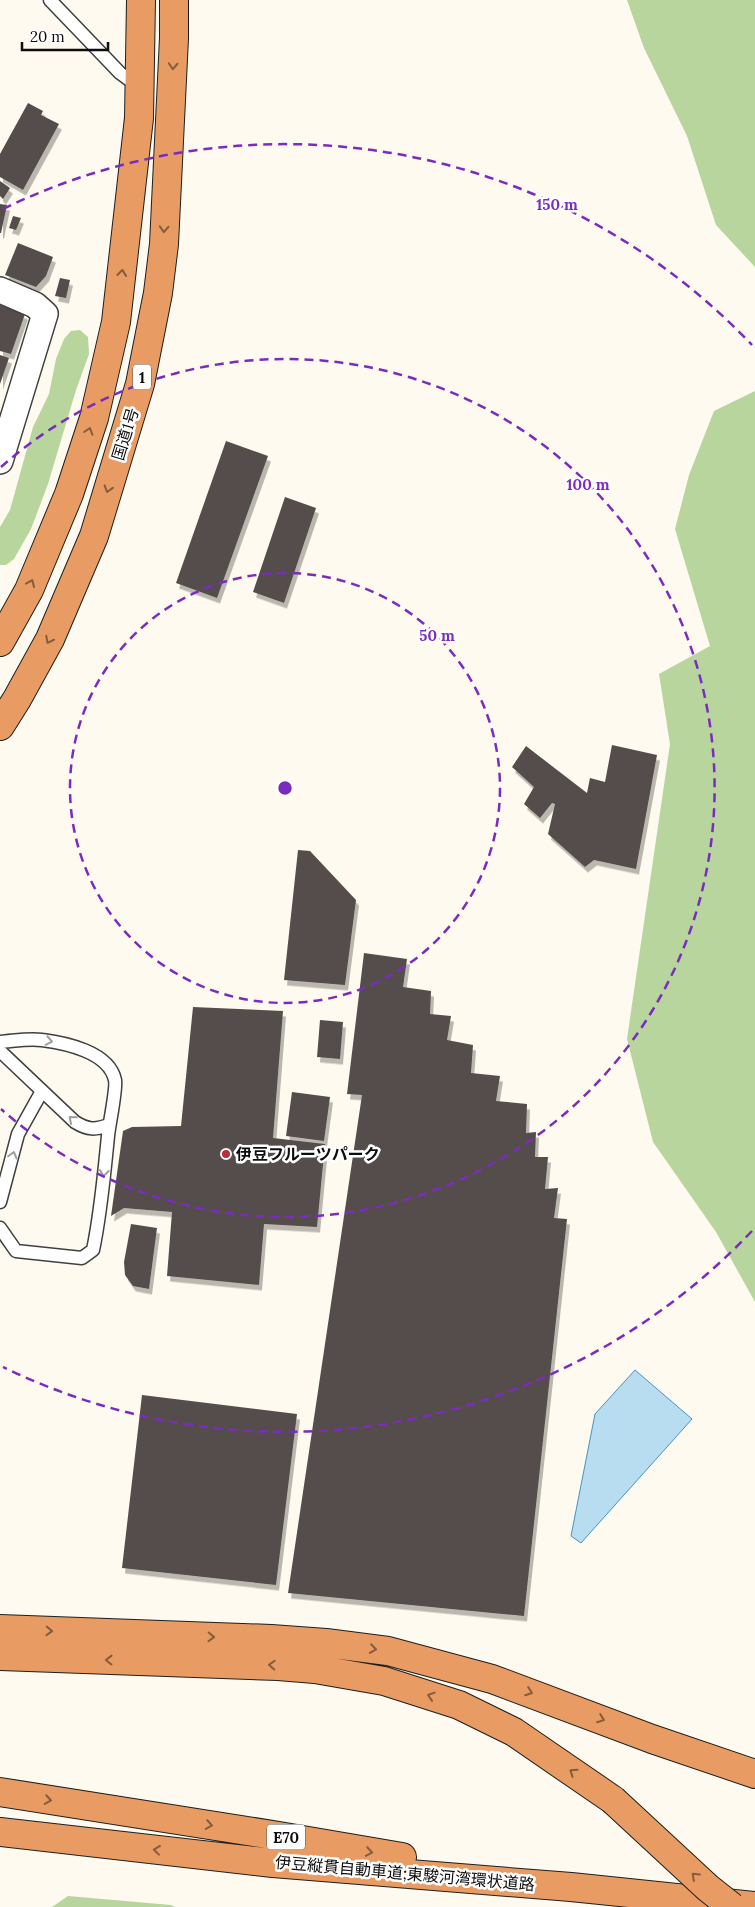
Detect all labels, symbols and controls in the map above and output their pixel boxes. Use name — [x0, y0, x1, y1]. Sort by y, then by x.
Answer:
scale bar — [22, 20, 109, 52]
text: 20 m — [30, 27, 65, 46]
one-way arrow — [167, 62, 178, 70]
text: 150 m — [536, 195, 578, 214]
one-way arrow — [159, 225, 170, 233]
one-way arrow — [116, 268, 127, 276]
road number: 1 — [133, 364, 151, 390]
street label: 国道1号 — [108, 405, 142, 463]
one-way arrow — [83, 428, 93, 436]
text: 100 m — [567, 475, 610, 494]
one-way arrow — [104, 484, 114, 493]
one-way arrow — [25, 579, 36, 588]
text: 50 m — [419, 626, 455, 645]
one-way arrow — [45, 635, 55, 644]
centre of rings — [276, 779, 294, 797]
one-way arrow — [44, 1036, 53, 1046]
one-way arrow — [69, 1116, 78, 1125]
place label: 伊豆フルーツパーク — [235, 1144, 380, 1164]
marker: 伊豆フルーツパーク — [220, 1148, 232, 1160]
one-way arrow — [7, 1152, 17, 1160]
one-way arrow — [99, 1170, 110, 1178]
one-way arrow — [45, 1626, 53, 1636]
one-way arrow — [208, 1632, 215, 1642]
one-way arrow — [369, 1643, 377, 1654]
one-way arrow — [105, 1655, 113, 1666]
one-way arrow — [268, 1660, 276, 1671]
one-way arrow — [525, 1686, 533, 1696]
one-way arrow — [427, 1692, 436, 1702]
one-way arrow — [597, 1714, 605, 1724]
one-way arrow — [569, 1769, 579, 1778]
one-way arrow — [44, 1794, 53, 1804]
one-way arrow — [204, 1819, 213, 1829]
road number: E70 — [267, 1824, 305, 1850]
one-way arrow — [152, 1845, 160, 1856]
one-way arrow — [365, 1846, 373, 1856]
street label: 伊豆縦貫自動車道;東駿河湾環状道路 — [275, 1852, 535, 1894]
one-way arrow — [692, 1873, 701, 1882]

